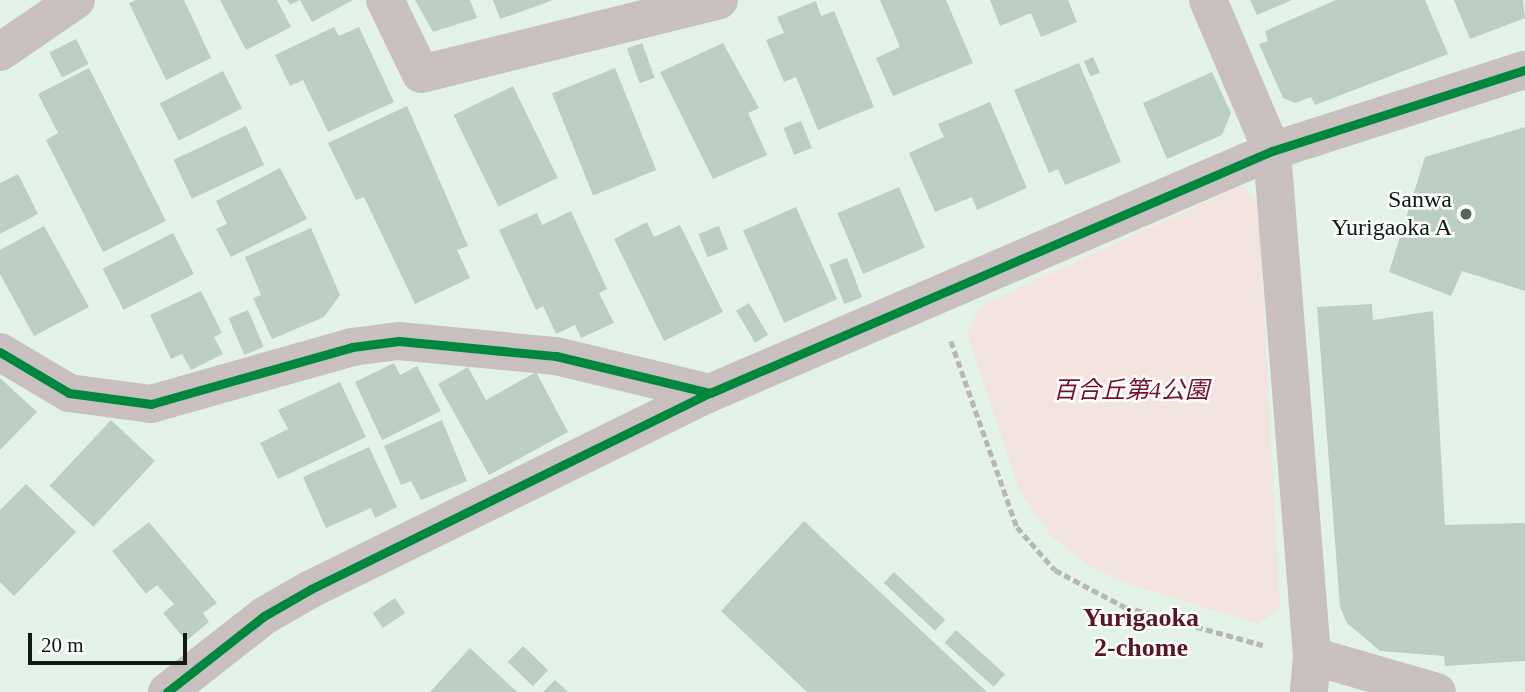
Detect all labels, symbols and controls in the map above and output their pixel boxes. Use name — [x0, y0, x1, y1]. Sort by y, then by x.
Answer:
place label: Sanwa Yurigaoka A — [1330, 186, 1452, 242]
marker: Sanwa Yurigaoka A — [1458, 206, 1474, 222]
park label: 百合丘第4公園 — [1053, 377, 1209, 405]
district label: Yurigaoka 2-chome — [1083, 602, 1199, 664]
scale bar — [32, 618, 191, 662]
text: 20 m — [41, 633, 84, 657]

